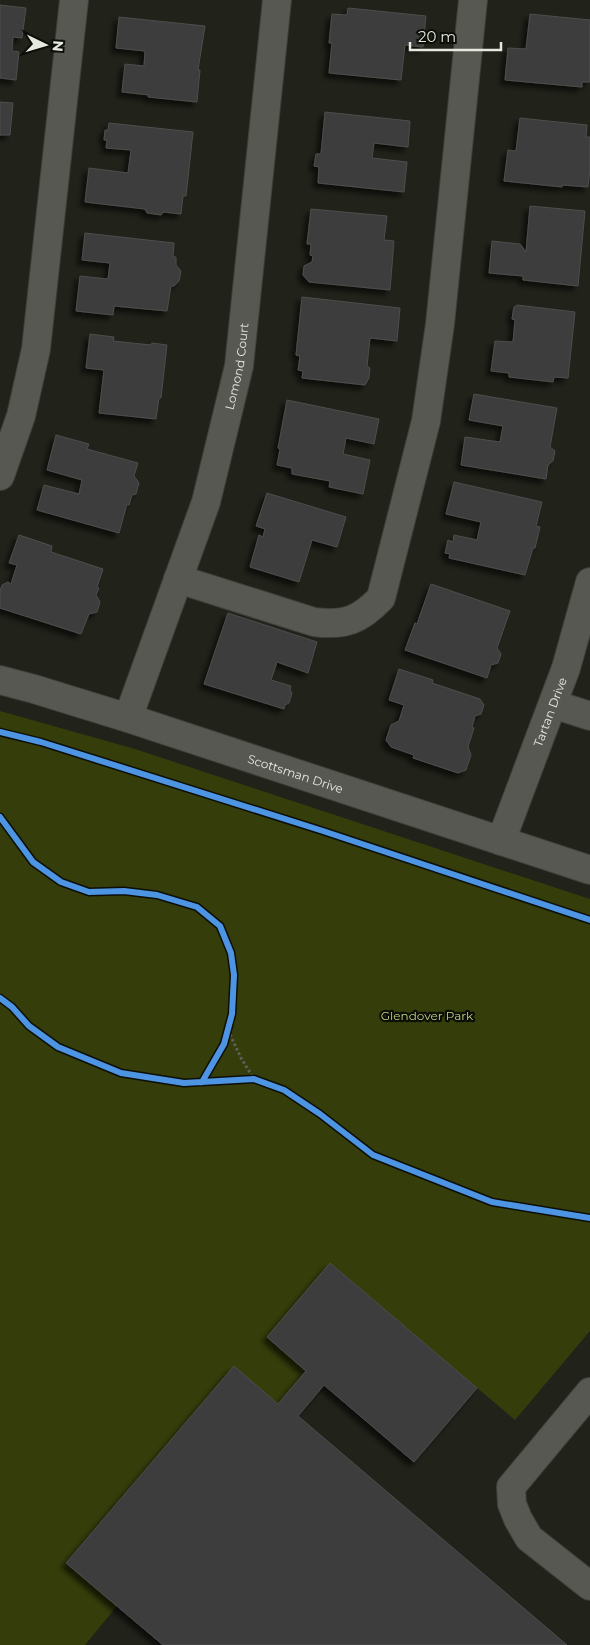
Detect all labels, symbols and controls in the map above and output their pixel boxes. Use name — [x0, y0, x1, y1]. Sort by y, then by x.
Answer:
north arrow — [20, 20, 70, 70]
scale bar — [410, 20, 501, 52]
text: 20 m — [418, 27, 456, 46]
text: N — [48, 40, 67, 53]
street label: Lomond Court — [221, 322, 251, 411]
street label: Tartan Drive — [530, 675, 569, 749]
street label: Scottsman Drive — [246, 750, 345, 796]
park label: Glendover Park — [381, 1008, 474, 1023]

